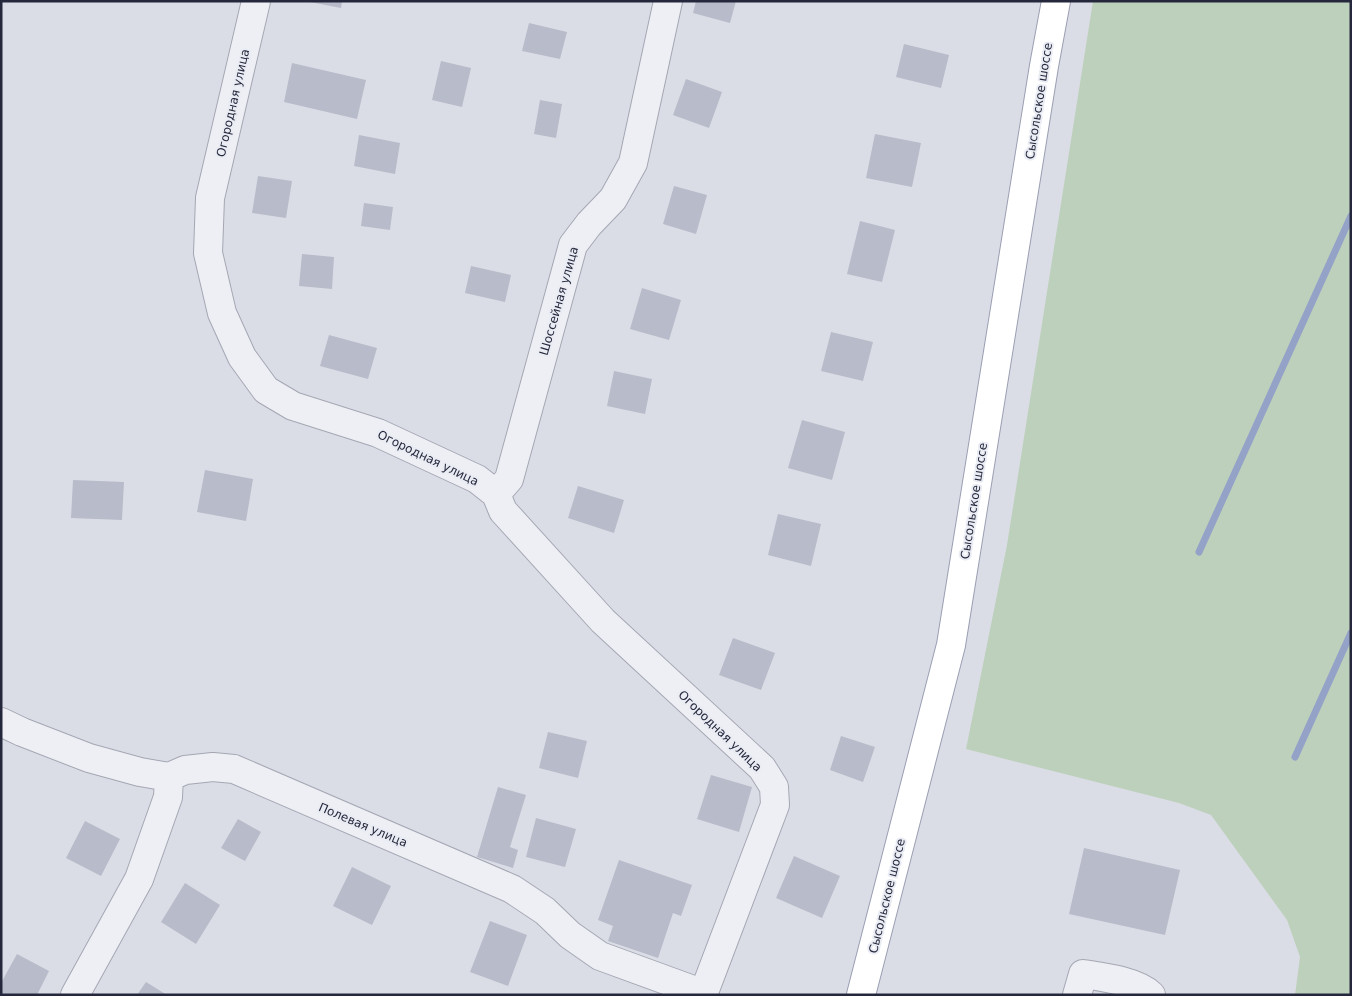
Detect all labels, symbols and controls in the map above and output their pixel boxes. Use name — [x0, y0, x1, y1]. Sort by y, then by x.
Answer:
street label: Сысольское шоссе — [1023, 42, 1055, 160]
street label: Огородная улица — [214, 48, 252, 158]
street label: Шоссейная улица — [537, 245, 581, 357]
street label: Огородная улица — [375, 427, 481, 489]
street label: Сысольское шоссе — [958, 442, 990, 560]
street label: Огородная улица — [675, 688, 765, 774]
street label: Полевая улица — [317, 800, 409, 850]
street label: Сысольское шоссе — [866, 837, 908, 955]

